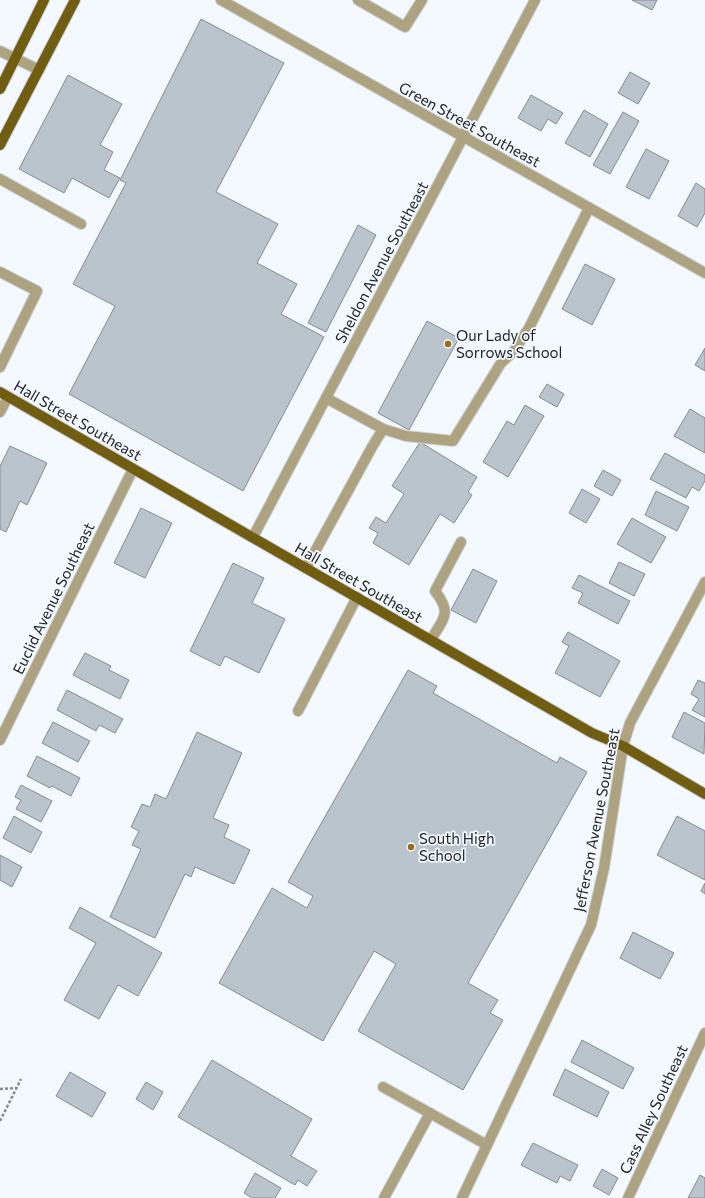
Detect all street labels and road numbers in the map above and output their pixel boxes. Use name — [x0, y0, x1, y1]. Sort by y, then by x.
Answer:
street label: Green Street Southeast — [396, 78, 544, 170]
street label: Sheldon Avenue Southeast — [331, 178, 431, 346]
street label: Hall Street Southeast — [11, 376, 145, 464]
street label: Euclid Avenue Southeast — [8, 519, 98, 677]
street label: Hall Street Southeast — [292, 538, 426, 626]
street label: Jefferson Avenue Southeast — [569, 727, 623, 913]
street label: Cass Alley Southeast — [615, 1042, 691, 1176]

